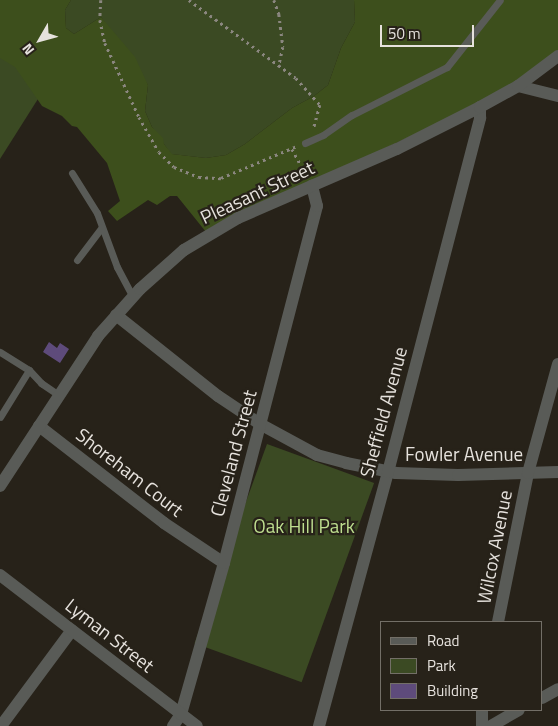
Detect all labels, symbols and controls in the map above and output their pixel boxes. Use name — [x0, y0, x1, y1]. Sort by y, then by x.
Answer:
north arrow — [15, 15, 65, 65]
scale bar — [383, 15, 477, 47]
text: 50 m — [388, 22, 421, 45]
text: N — [17, 39, 39, 60]
street label: Pleasant Street — [196, 156, 318, 228]
street label: Sheffield Avenue — [355, 344, 411, 480]
street label: Cleveland Street — [205, 387, 261, 519]
street label: Shoreham Court — [72, 423, 188, 521]
street label: Fowler Avenue — [405, 443, 523, 465]
street label: Wilcox Avenue — [472, 488, 516, 606]
park label: Oak Hill Park — [253, 515, 355, 537]
street label: Lyman Street — [61, 593, 159, 677]
legend — [380, 621, 543, 711]
text: Road — [427, 629, 459, 652]
text: Park — [427, 654, 456, 677]
text: Building — [427, 679, 478, 702]

